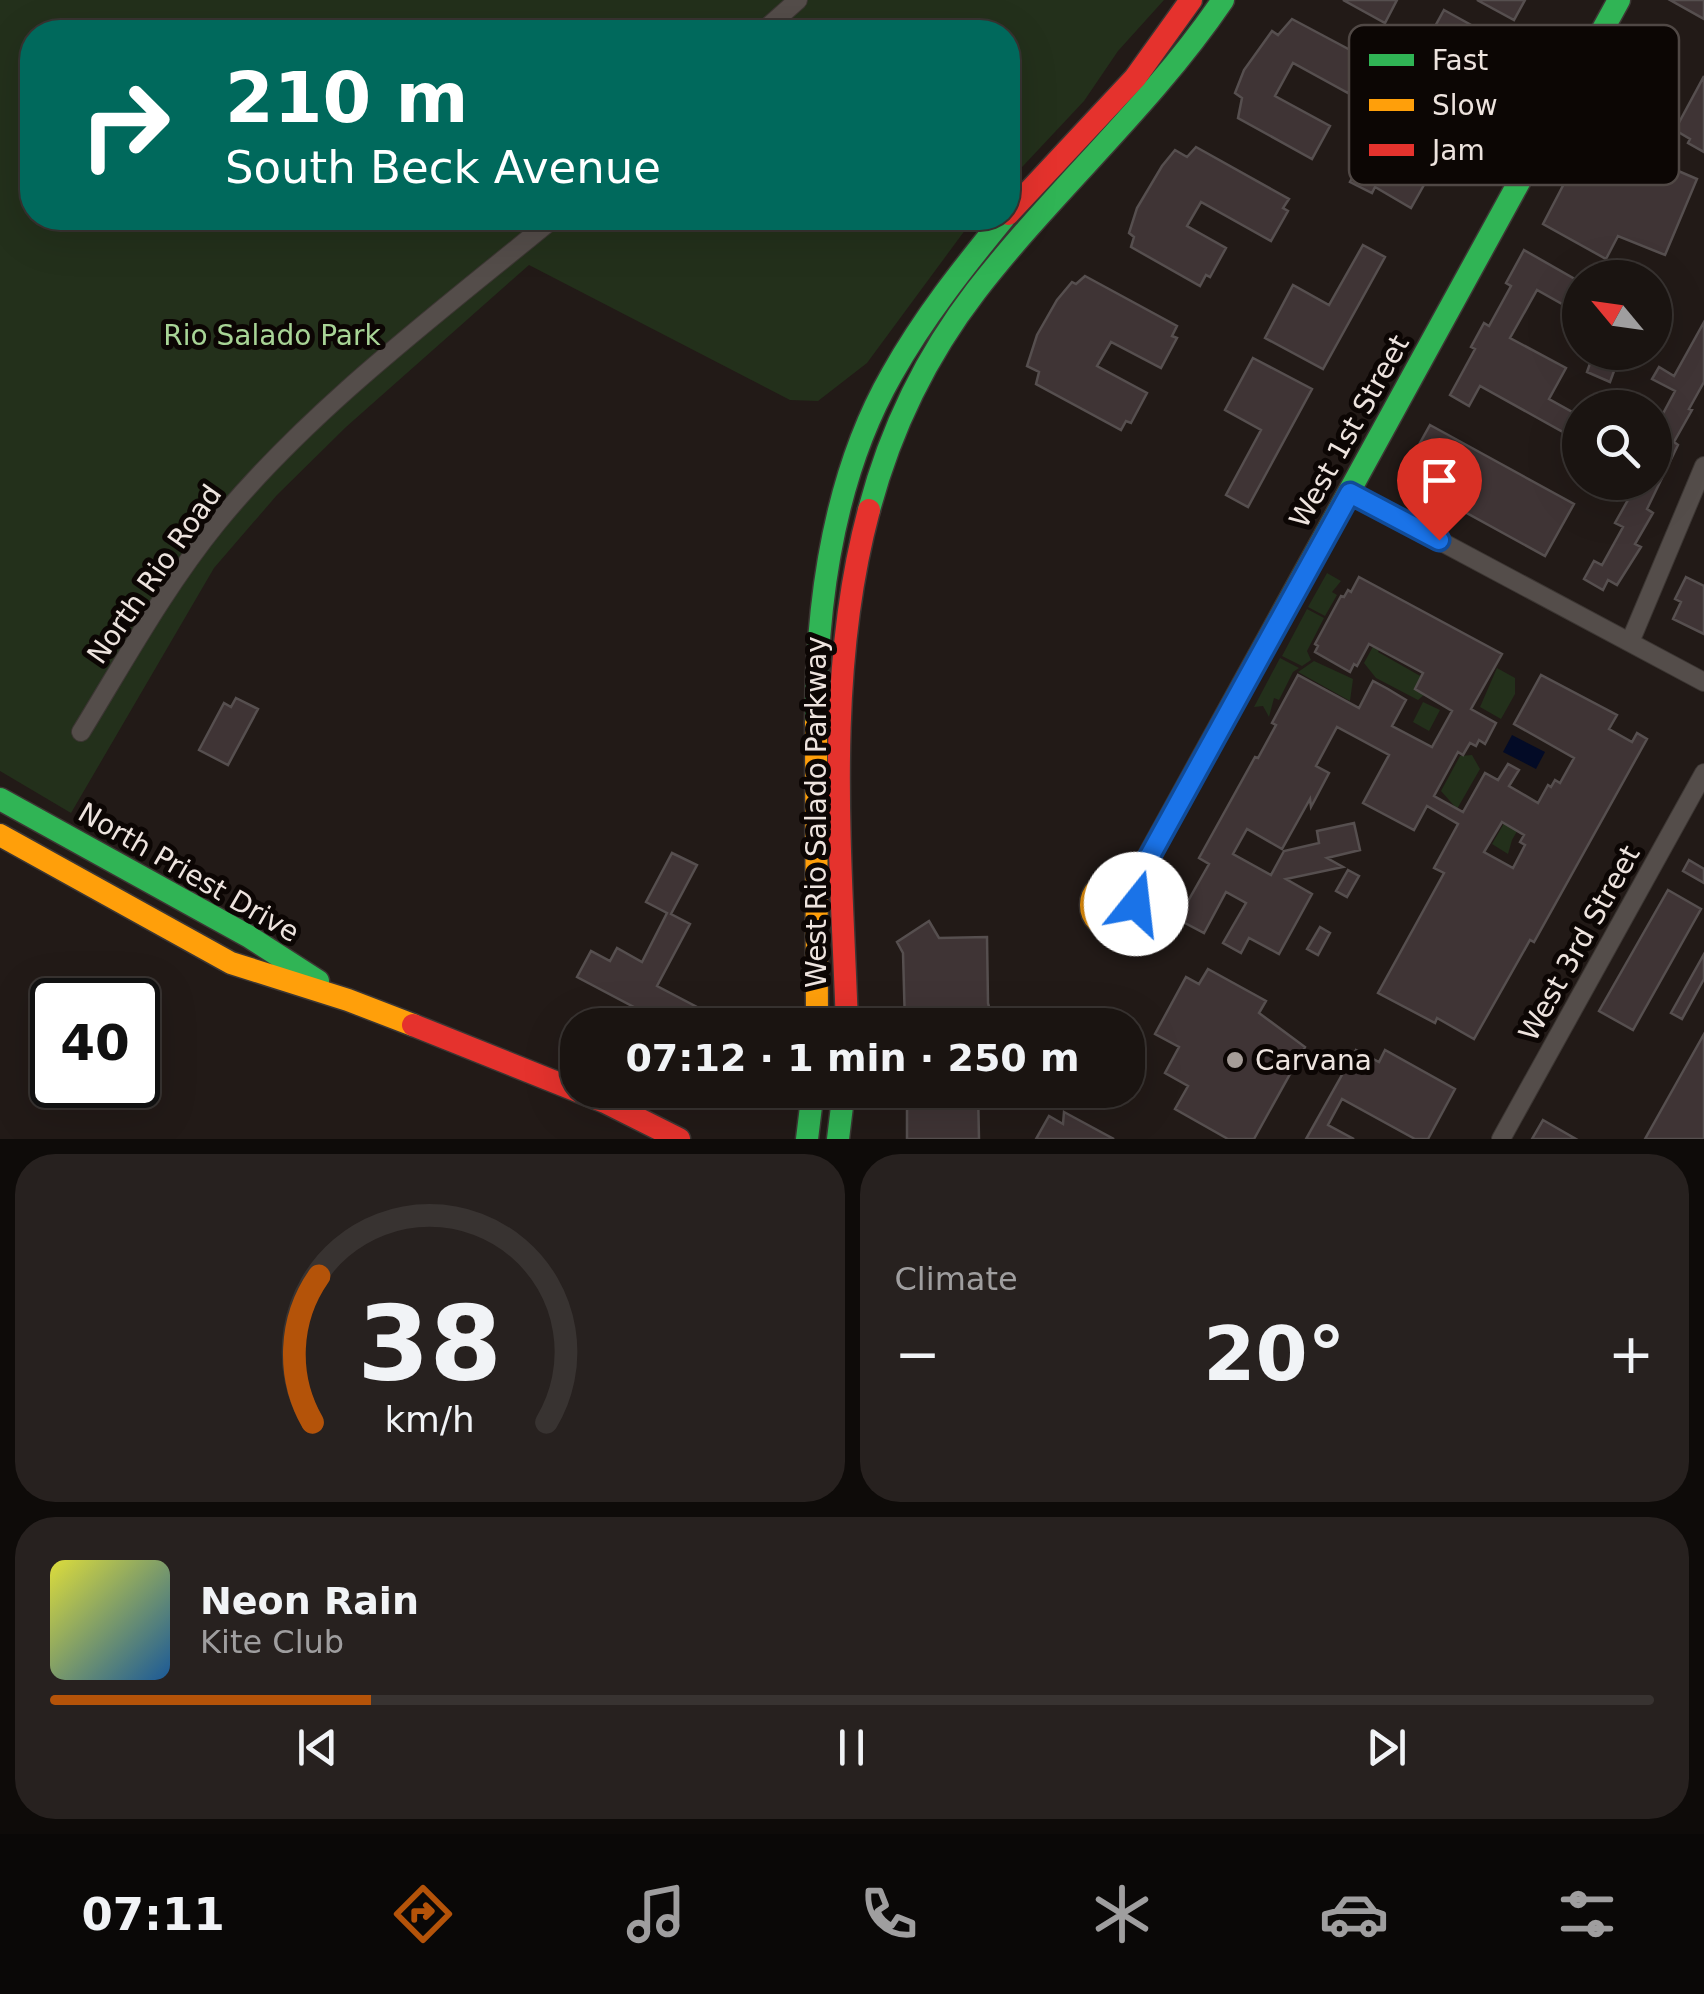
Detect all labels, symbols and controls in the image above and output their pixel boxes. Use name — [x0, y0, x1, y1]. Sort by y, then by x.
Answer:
legend — [1349, 25, 1679, 185]
text: Fast — [1432, 44, 1488, 77]
text: 210 m — [225, 57, 468, 139]
icon: right — [60, 60, 190, 190]
text: Slow — [1432, 89, 1498, 122]
text: Jam — [1430, 134, 1485, 167]
text: South Beck Avenue — [225, 141, 661, 194]
north arrow — [1562, 260, 1672, 370]
map controls — [1562, 260, 1672, 500]
park label: Rio Salado Park — [163, 319, 382, 352]
street label: West 1st Street — [1283, 329, 1416, 533]
button: search — [1562, 390, 1672, 500]
pin — [1397, 438, 1482, 541]
icon: arrive — [1412, 453, 1467, 508]
street label: North Rio Road — [80, 479, 228, 670]
street label: West Rio Salado Parkway — [800, 636, 833, 988]
street label: North Priest Drive — [73, 796, 305, 949]
street label: West 3rd Street — [1512, 840, 1647, 1047]
position arrow — [1084, 852, 1188, 956]
speed limit sign: 40 — [30, 978, 160, 1108]
text: 07:12 · 1 min · 250 m — [625, 1036, 1080, 1080]
place label: Carvana — [1255, 1044, 1372, 1077]
marker: Carvana — [1224, 1049, 1246, 1071]
text: Climate — [895, 1260, 1018, 1298]
text: 38 — [357, 1283, 502, 1405]
text: 20° — [1203, 1310, 1345, 1398]
text: − — [895, 1322, 941, 1386]
text: + — [1608, 1322, 1654, 1386]
text: km/h — [385, 1399, 475, 1440]
text: Neon Rain — [200, 1579, 419, 1623]
text: Kite Club — [200, 1623, 344, 1661]
icon: previous — [290, 1720, 345, 1775]
icon: pause — [824, 1720, 879, 1775]
icon: next — [1359, 1720, 1414, 1775]
icon: directions — [388, 1879, 458, 1949]
icon: music — [621, 1879, 691, 1949]
icon: phone — [854, 1879, 924, 1949]
icon: climate — [1087, 1879, 1157, 1949]
icon: car — [1319, 1879, 1389, 1949]
icon: filters — [1552, 1879, 1622, 1949]
text: 07:11 — [81, 1888, 225, 1941]

